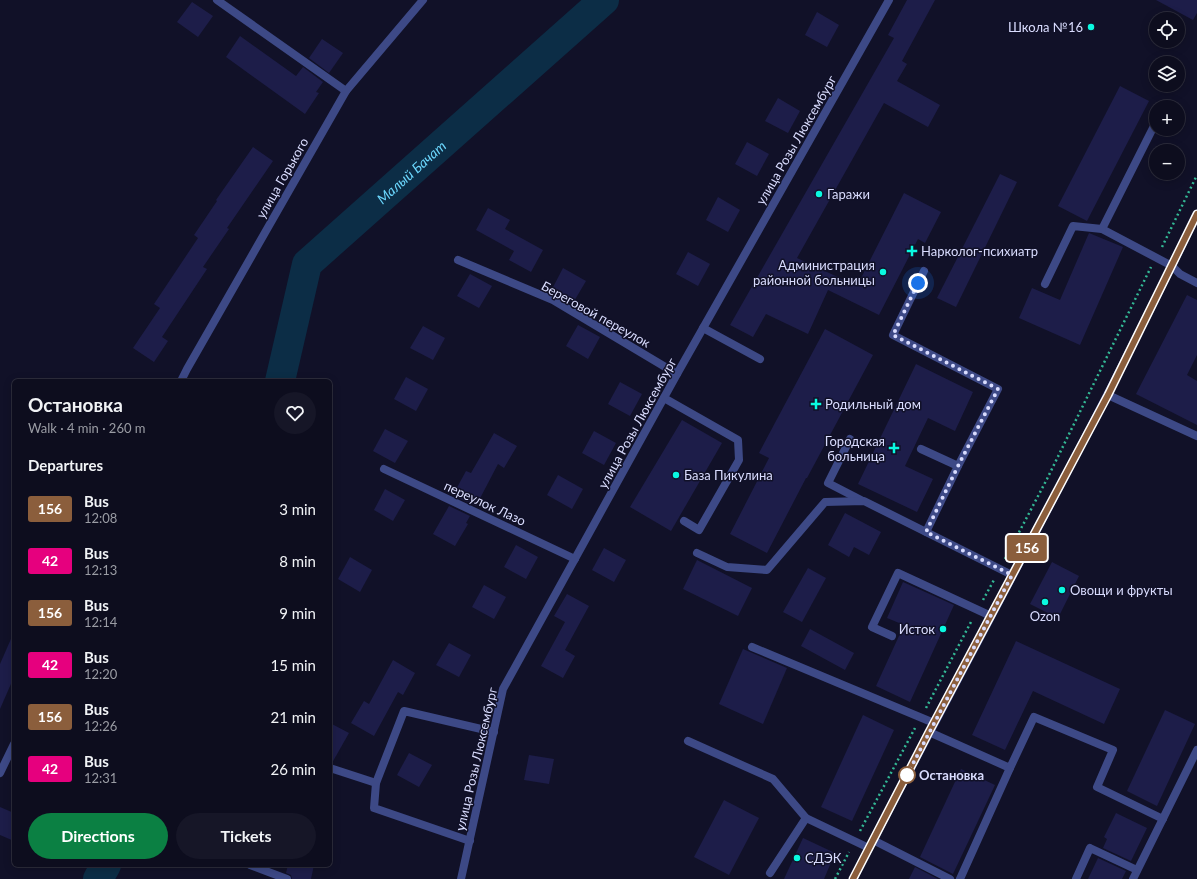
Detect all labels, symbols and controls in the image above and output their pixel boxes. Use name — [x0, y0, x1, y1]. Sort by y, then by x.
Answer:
map controls — [1149, 12, 1185, 180]
button: locate — [1149, 12, 1185, 48]
place label: Школа №16 — [1008, 19, 1083, 35]
marker: Школа №16 — [1086, 22, 1096, 32]
button: layers — [1149, 56, 1185, 92]
street label: улица Розы Люксембург — [752, 72, 840, 208]
button: + — [1149, 100, 1185, 136]
street label: улица Горького — [252, 135, 312, 221]
water label: Малый Бачат — [373, 137, 449, 207]
button: − — [1149, 144, 1185, 180]
place label: Гаражи — [827, 186, 870, 202]
marker: Гаражи — [814, 189, 824, 199]
place label: Нарколог-психиатр — [921, 243, 1038, 259]
marker: Нарколог-психиатр — [906, 245, 918, 257]
place label: Администрация районной больницы — [753, 257, 875, 288]
marker: Администрация районной больницы — [878, 267, 888, 277]
your location — [908, 273, 928, 293]
street label: Береговой переулок — [539, 277, 653, 351]
street label: улица Розы Люксембург — [594, 354, 680, 491]
button: heart — [274, 392, 316, 434]
text: Остановка — [28, 393, 123, 416]
place label: Родильный дом — [825, 396, 921, 412]
marker: Родильный дом — [810, 398, 822, 410]
text: Walk · 4 min · 260 m — [28, 420, 146, 436]
place label: Городская больница — [825, 433, 885, 464]
marker: Городская больница — [888, 442, 900, 454]
text: Departures — [28, 456, 103, 474]
place label: База Пикулина — [684, 467, 773, 483]
marker: База Пикулина — [671, 470, 681, 480]
street label: переулок Лазо — [442, 477, 528, 529]
text: Bus — [84, 492, 109, 510]
text: 156 — [38, 500, 62, 517]
text: 3 min — [279, 500, 316, 518]
text: 12:08 — [84, 510, 117, 526]
line badge: 156 — [1004, 535, 1050, 561]
text: 156 — [1015, 539, 1039, 556]
text: Bus — [84, 544, 109, 562]
text: 42 — [42, 552, 58, 569]
text: 8 min — [279, 552, 316, 570]
text: 12:13 — [84, 562, 117, 578]
place label: Овощи и фрукты — [1070, 582, 1173, 598]
marker: Овощи и фрукты — [1057, 585, 1067, 595]
text: Bus — [84, 596, 109, 614]
marker: Ozon — [1040, 597, 1050, 607]
text: 156 — [38, 604, 62, 621]
text: 9 min — [279, 604, 316, 622]
place label: Ozon — [1030, 608, 1060, 624]
text: 12:14 — [84, 614, 117, 630]
place label: Исток — [899, 621, 935, 637]
marker: Исток — [938, 624, 948, 634]
text: Bus — [84, 648, 109, 666]
text: 42 — [42, 656, 58, 673]
text: 15 min — [270, 656, 316, 674]
text: 12:20 — [84, 666, 117, 682]
street label: улица Розы Люксембург — [452, 685, 500, 832]
text: Bus — [84, 700, 109, 718]
text: 156 — [38, 708, 62, 725]
text: 21 min — [270, 708, 316, 726]
text: 12:26 — [84, 718, 117, 734]
text: Bus — [84, 752, 109, 770]
text: 42 — [42, 760, 58, 777]
text: 26 min — [270, 760, 316, 778]
marker: Остановка — [898, 766, 916, 784]
place label: Остановка — [919, 767, 984, 783]
text: 12:31 — [84, 770, 117, 786]
button: Directions — [28, 813, 168, 859]
button: Tickets — [176, 813, 316, 859]
place label: СДЭК — [805, 850, 842, 866]
marker: СДЭК — [792, 853, 802, 863]

